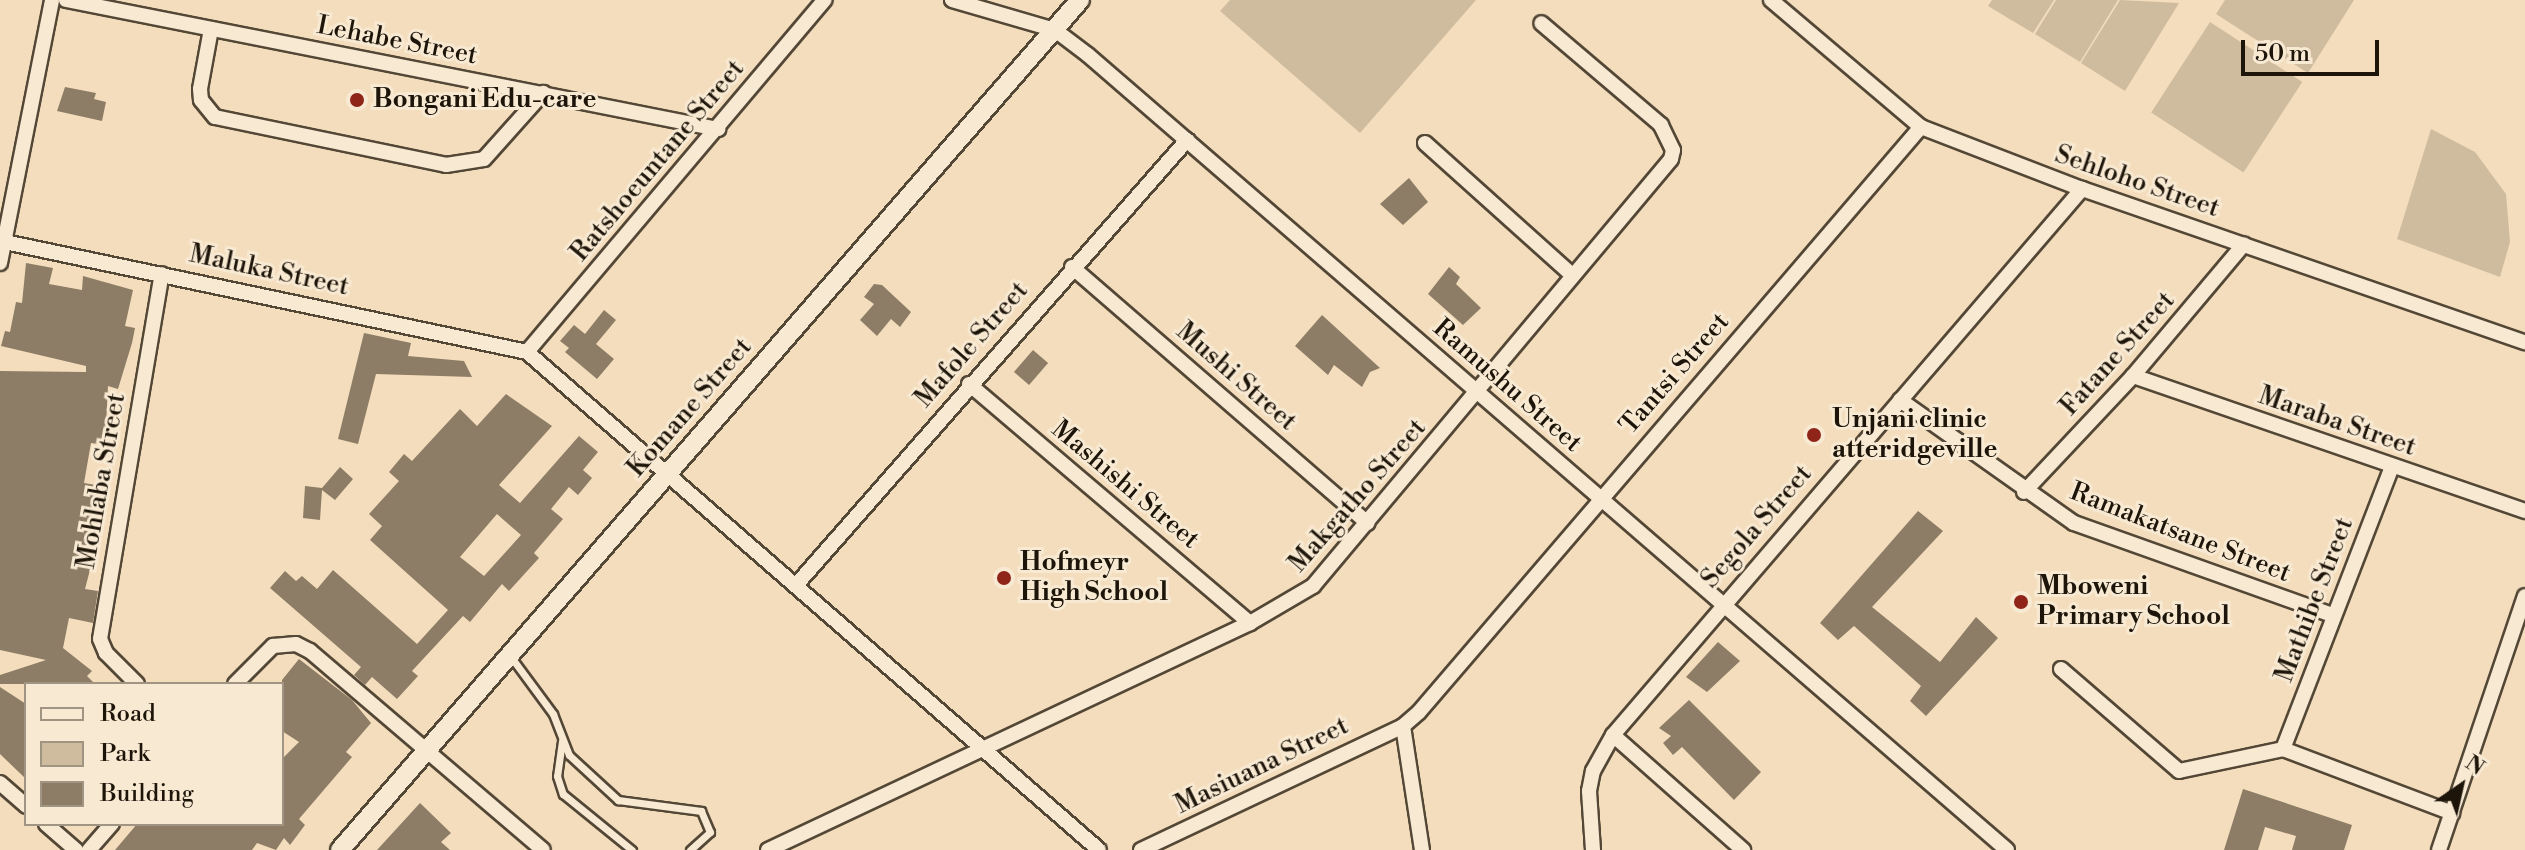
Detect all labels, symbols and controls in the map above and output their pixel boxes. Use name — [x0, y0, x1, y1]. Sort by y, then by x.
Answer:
street label: Lehabe Street — [314, 10, 480, 72]
scale bar — [2245, 24, 2383, 74]
text: 50 m — [2255, 39, 2310, 69]
street label: Ratshoeuntane Street — [565, 54, 751, 268]
place label: Bongani Edu-care — [373, 84, 596, 116]
marker: Bongani Edu-care — [348, 91, 366, 109]
street label: Sehloho Street — [2051, 139, 2223, 225]
street label: Maluka Street — [186, 239, 352, 303]
street label: Mafole Street — [909, 276, 1035, 414]
street label: Fatane Street — [2054, 286, 2182, 422]
street label: Tantsi Street — [1614, 307, 1736, 441]
street label: Ramushu Street — [1426, 313, 1588, 459]
street label: Mushi Street — [1169, 316, 1303, 438]
street label: Komane Street — [621, 332, 759, 484]
street label: Maraba Street — [2254, 380, 2420, 464]
street label: Mohlaba Street — [71, 391, 133, 571]
place label: Unjani clinic atteridgeville — [1832, 404, 1997, 466]
street label: Makgatho Street — [1283, 413, 1433, 579]
street label: Mashishi Street — [1045, 414, 1205, 556]
marker: Unjani clinic atteridgeville — [1803, 424, 1825, 446]
street label: Segola Street — [1695, 459, 1819, 595]
street label: Ramakatsane Street — [2065, 477, 2295, 589]
street label: Mathibe Street — [2269, 513, 2361, 687]
place label: Hofmeyr High School — [1020, 547, 1168, 608]
marker: Hofmeyr High School — [995, 569, 1013, 587]
place label: Mboweni Primary School — [2037, 571, 2230, 632]
marker: Mboweni Primary School — [2012, 593, 2030, 611]
legend — [24, 682, 284, 826]
text: Road — [100, 699, 156, 729]
street label: Masiuana Street — [1170, 711, 1354, 821]
text: Park — [100, 739, 150, 769]
north arrow — [2421, 746, 2501, 826]
text: N — [2460, 750, 2489, 782]
text: Building — [100, 779, 194, 809]

